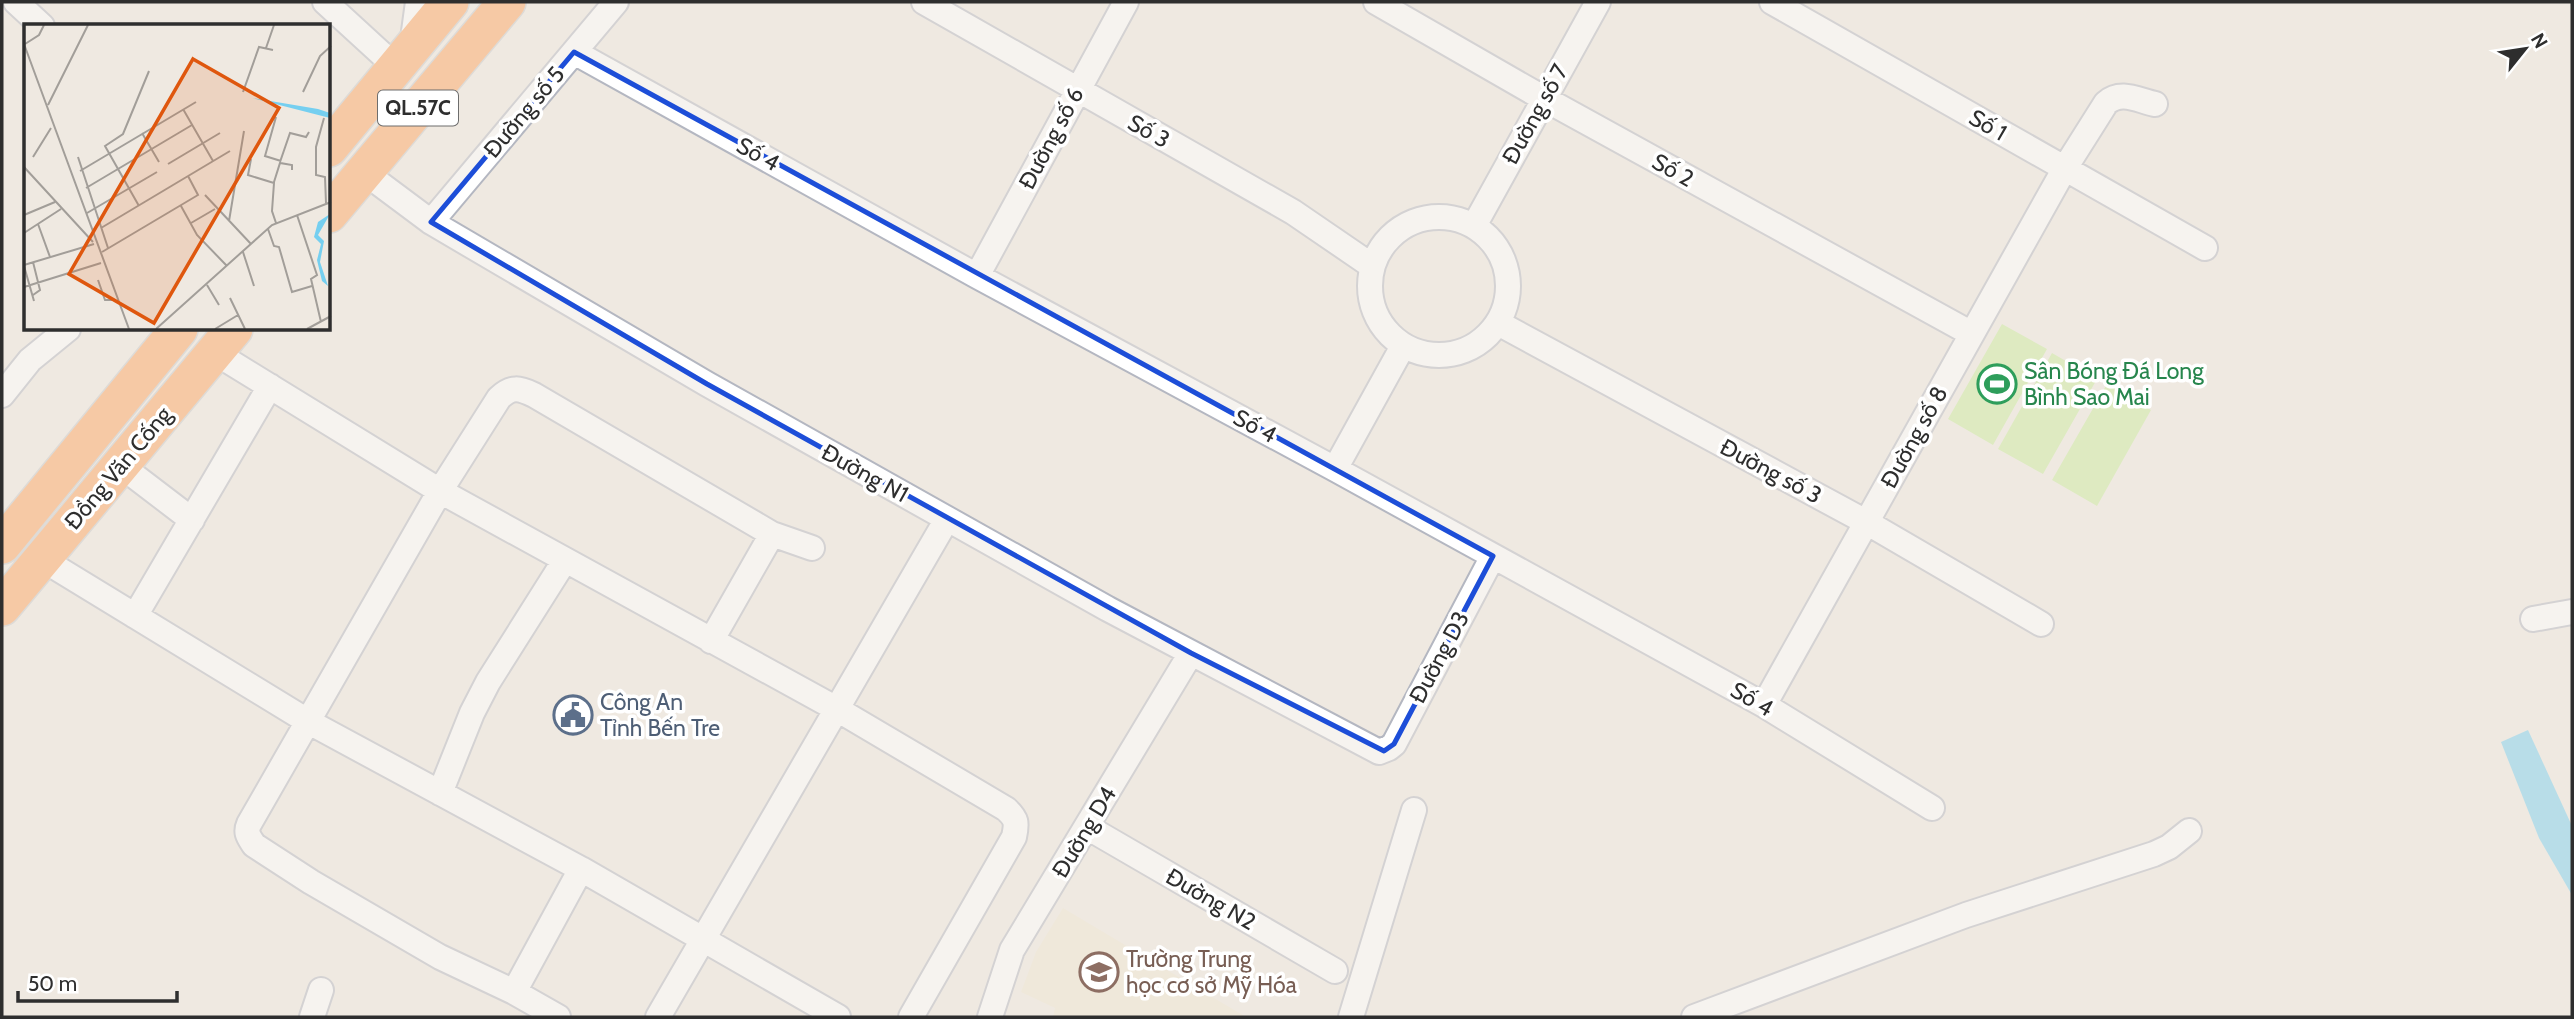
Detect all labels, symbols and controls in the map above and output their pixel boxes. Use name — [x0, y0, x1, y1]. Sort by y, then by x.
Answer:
north arrow — [2490, 14, 2560, 84]
inset map — [24, 24, 331, 331]
text: N — [2526, 29, 2553, 52]
street label: Đường số 7 — [1496, 59, 1574, 169]
street label: Đường số 5 — [478, 61, 570, 163]
street label: Đường số 6 — [1012, 82, 1090, 194]
road number: QL.57C — [378, 90, 458, 126]
street label: Số 1 — [1964, 103, 2012, 147]
street label: Số 3 — [1123, 108, 1175, 154]
street label: Số 4 — [732, 131, 784, 177]
street label: Số 2 — [1647, 147, 1699, 193]
place label: Sân Bóng Đá Long Bình Sao Mai — [2024, 357, 2204, 411]
sports icon: Sân Bóng Đá Long Bình Sao Mai — [1976, 363, 2018, 405]
street label: Đường số 8 — [1875, 381, 1953, 493]
street label: Đồng Văn Cống — [58, 400, 178, 535]
street label: Số 4 — [1229, 403, 1281, 449]
street label: Đường số 3 — [1716, 433, 1826, 509]
street label: Đường N1 — [817, 438, 913, 508]
street label: Đường D3 — [1403, 606, 1475, 708]
street label: Số 4 — [1726, 676, 1778, 722]
place label: Công An Tỉnh Bến Tre — [600, 688, 720, 742]
public building icon: Công An Tỉnh Bến Tre — [552, 694, 594, 736]
street label: Đường D4 — [1046, 782, 1122, 882]
street label: Đường N2 — [1161, 862, 1261, 936]
place label: Trường Trung học cơ sở Mỹ Hóa — [1126, 945, 1297, 999]
school or university icon: Trường Trung học cơ sở Mỹ Hóa — [1078, 951, 1120, 993]
scale bar — [18, 960, 177, 1004]
text: 50 m — [28, 971, 77, 996]

